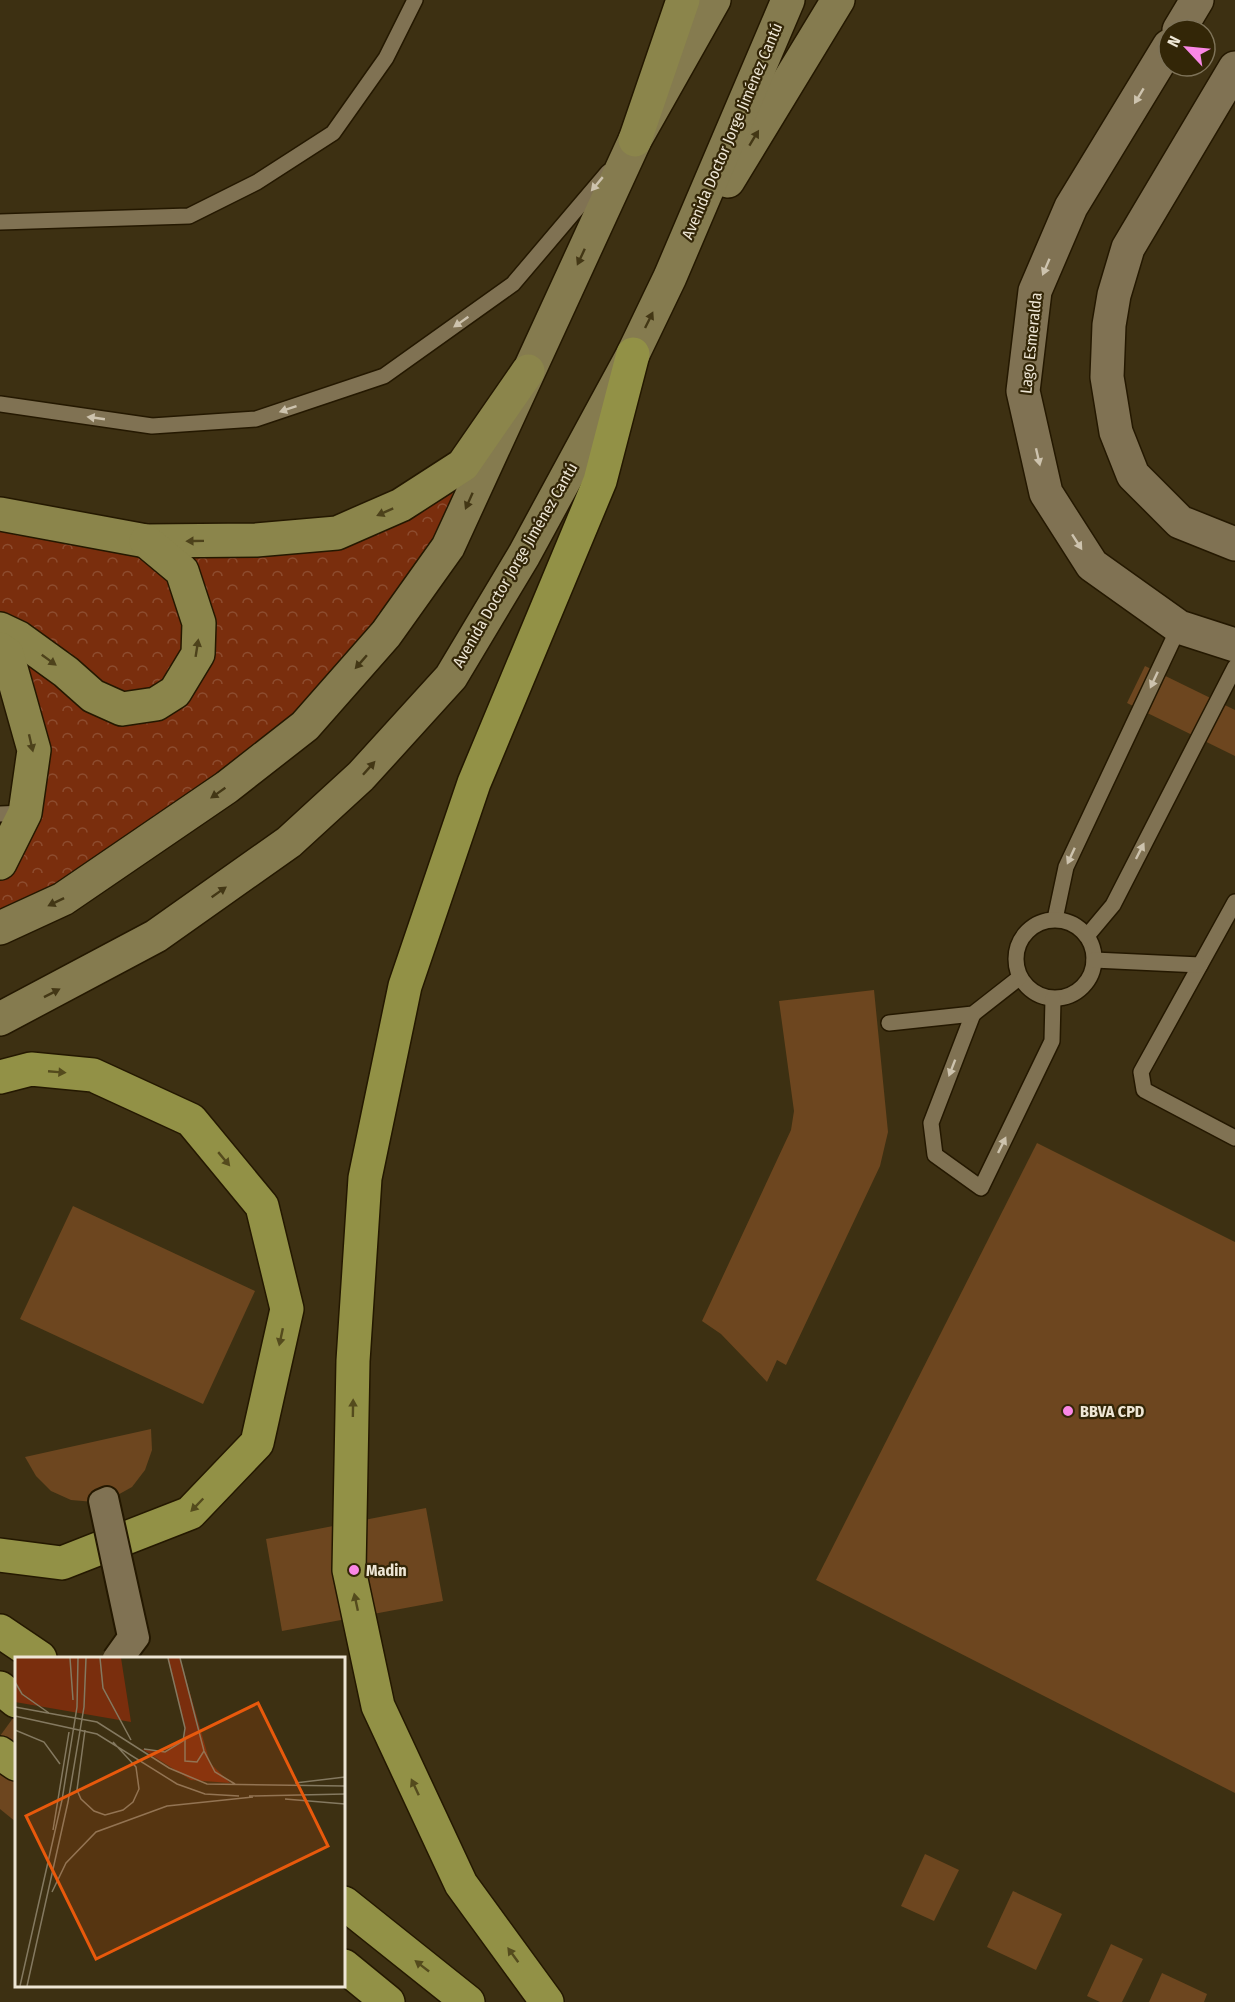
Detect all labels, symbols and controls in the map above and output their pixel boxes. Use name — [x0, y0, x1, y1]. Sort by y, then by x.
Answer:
north arrow — [1157, 18, 1217, 78]
street label: Avenida Doctor Jorge Jiménez Cantú — [678, 20, 786, 242]
text: N — [1163, 33, 1185, 50]
one-way arrow — [1133, 88, 1144, 104]
one-way arrow — [749, 130, 760, 146]
one-way arrow — [591, 176, 604, 191]
one-way arrow — [576, 248, 585, 265]
one-way arrow — [1041, 258, 1050, 275]
street label: Lago Esmeralda — [1016, 291, 1046, 395]
one-way arrow — [644, 312, 654, 329]
one-way arrow — [453, 316, 469, 328]
one-way arrow — [279, 404, 297, 414]
one-way arrow — [86, 413, 105, 422]
one-way arrow — [1033, 448, 1043, 466]
street label: Avenida Doctor Jorge Jiménez Cantú — [448, 459, 582, 671]
one-way arrow — [464, 492, 474, 510]
one-way arrow — [375, 507, 393, 517]
one-way arrow — [1072, 534, 1083, 550]
one-way arrow — [185, 536, 204, 545]
one-way arrow — [193, 638, 202, 657]
one-way arrow — [41, 654, 57, 666]
one-way arrow — [355, 654, 368, 669]
one-way arrow — [1150, 671, 1159, 688]
one-way arrow — [27, 733, 37, 752]
one-way arrow — [362, 761, 375, 776]
one-way arrow — [211, 787, 227, 799]
one-way arrow — [1135, 843, 1145, 860]
one-way arrow — [1066, 848, 1075, 865]
one-way arrow — [210, 886, 226, 898]
one-way arrow — [48, 897, 65, 906]
one-way arrow — [44, 988, 61, 998]
one-way arrow — [947, 1060, 957, 1078]
one-way arrow — [48, 1067, 67, 1076]
one-way arrow — [997, 1136, 1006, 1153]
one-way arrow — [217, 1152, 230, 1167]
one-way arrow — [275, 1328, 285, 1346]
one-way arrow — [348, 1399, 358, 1418]
place label: BBVA CPD — [1080, 1402, 1145, 1421]
marker: BBVA CPD — [1061, 1404, 1075, 1418]
one-way arrow — [191, 1498, 205, 1512]
place label: Madin — [366, 1561, 407, 1580]
marker: Madin — [347, 1563, 361, 1577]
one-way arrow — [351, 1593, 360, 1612]
inset map — [15, 1657, 345, 1987]
one-way arrow — [411, 1778, 420, 1795]
one-way arrow — [507, 1947, 519, 1962]
one-way arrow — [415, 1960, 430, 1972]

